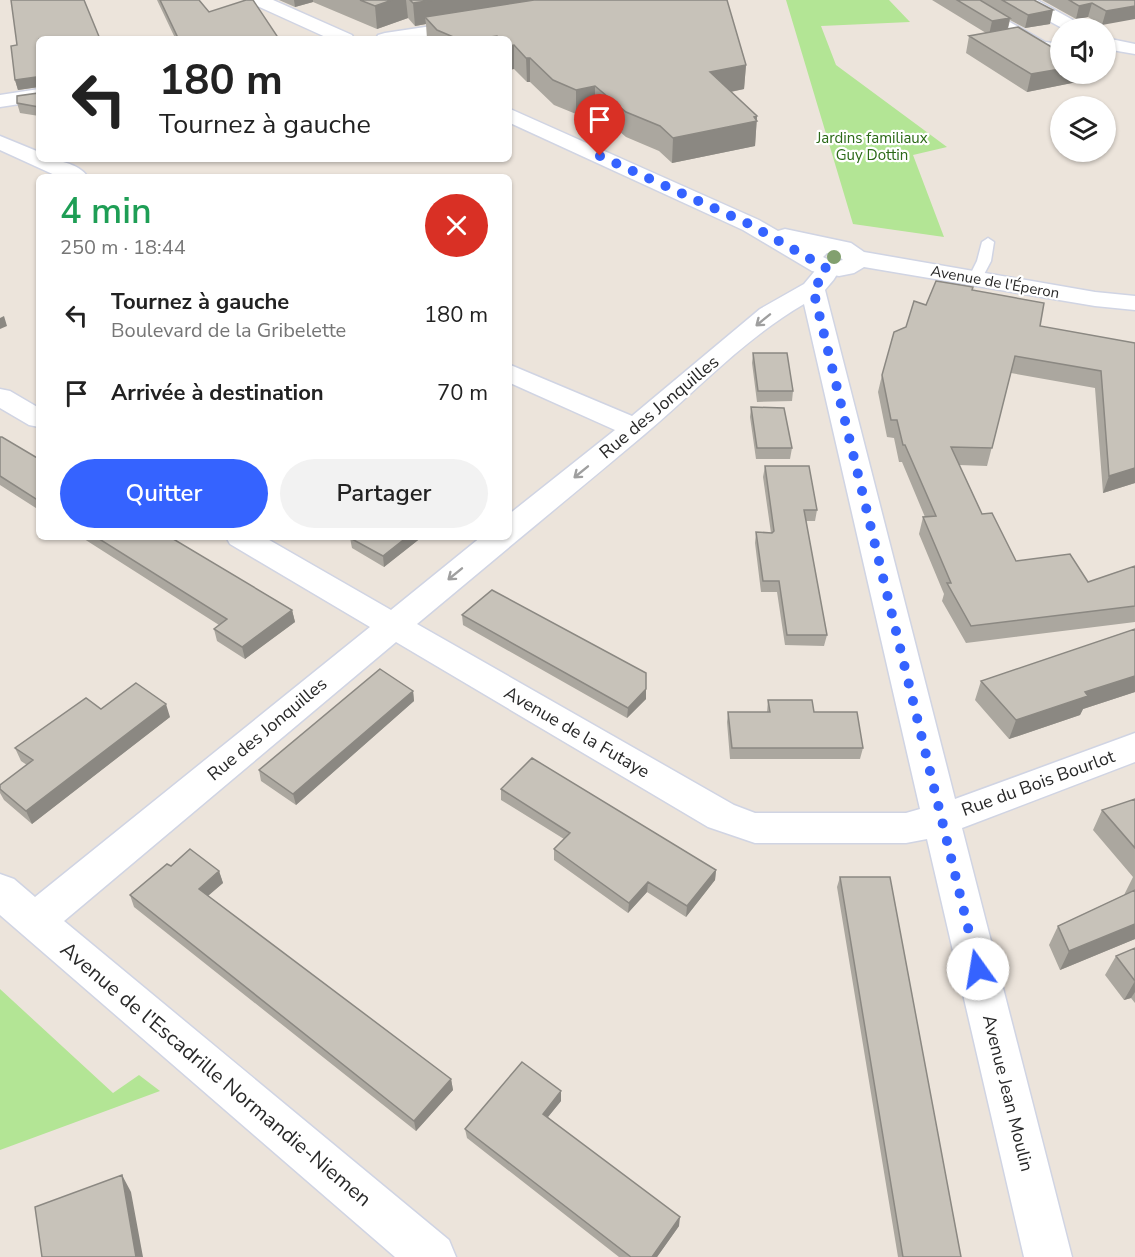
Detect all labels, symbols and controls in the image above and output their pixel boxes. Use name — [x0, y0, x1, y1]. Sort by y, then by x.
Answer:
map controls — [1050, 18, 1116, 162]
button: sound — [1050, 18, 1116, 84]
text: 180 m — [159, 52, 283, 109]
icon: left — [60, 60, 138, 138]
pin — [574, 94, 625, 156]
button: layers — [1050, 96, 1116, 162]
icon: arrive — [583, 103, 616, 136]
text: Tournez à gauche — [159, 106, 371, 143]
park label: Jardins familiaux Guy Dottin — [815, 128, 928, 165]
text: 4 min — [60, 187, 152, 236]
button: close — [425, 194, 488, 257]
text: 250 m · 18:44 — [60, 234, 186, 261]
street label: Avenue de l'Éperon — [929, 261, 1061, 303]
text: Tournez à gauche — [111, 287, 289, 317]
icon: left — [60, 299, 93, 332]
text: 180 m — [424, 300, 488, 330]
one-way arrow — [755, 313, 771, 326]
text: Boulevard de la Gribelette — [111, 317, 346, 344]
street label: Rue des Jonquilles — [594, 350, 724, 464]
icon: arrive — [60, 377, 93, 410]
text: Arrivée à destination — [111, 378, 324, 408]
text: 70 m — [437, 378, 488, 408]
button: Quitter — [60, 459, 268, 528]
button: Partager — [280, 459, 488, 528]
one-way arrow — [573, 465, 589, 478]
one-way arrow — [448, 567, 464, 580]
street label: Rue des Jonquilles — [202, 672, 332, 786]
street label: Avenue de la Futaye — [500, 681, 654, 783]
street label: Rue du Bois Bourlot — [958, 744, 1119, 822]
street label: Avenue de l'Escadrille Normandie-Niemen — [55, 935, 377, 1213]
position arrow — [946, 937, 1010, 1001]
street label: Avenue Jean Moulin — [977, 1012, 1039, 1174]

